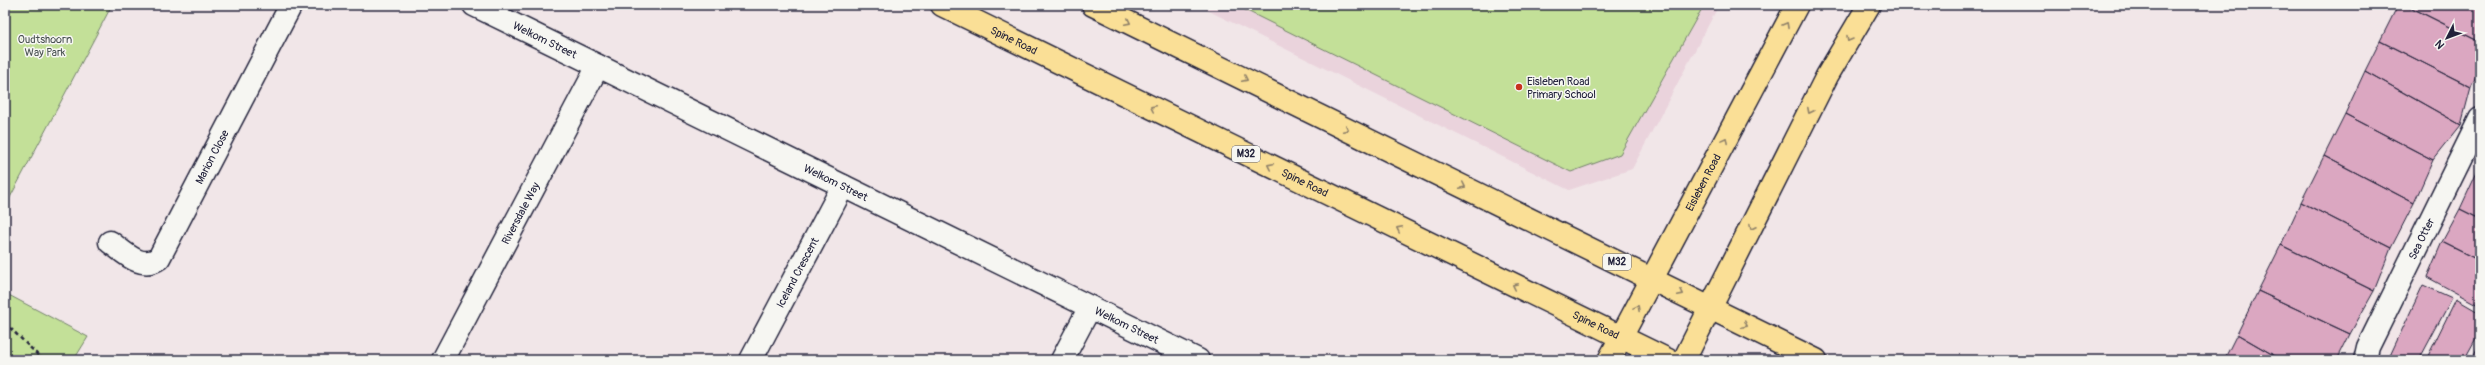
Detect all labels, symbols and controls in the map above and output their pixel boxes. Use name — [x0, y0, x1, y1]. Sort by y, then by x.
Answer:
one-way arrow — [1124, 17, 1131, 25]
north arrow — [2427, 18, 2467, 58]
street label: Welkom Street — [511, 19, 580, 61]
one-way arrow — [1782, 22, 1789, 29]
street label: Spine Road — [988, 23, 1039, 57]
park label: Oudtshoorn Way Park — [18, 33, 72, 59]
one-way arrow — [1847, 35, 1854, 42]
text: N — [2432, 37, 2447, 51]
one-way arrow — [1241, 74, 1248, 82]
place label: Eisleben Road Primary School — [1527, 75, 1596, 101]
marker: Eisleben Road Primary School — [1514, 82, 1524, 92]
one-way arrow — [1150, 106, 1157, 113]
one-way arrow — [1807, 106, 1815, 114]
one-way arrow — [1342, 124, 1350, 132]
street label: Marion Close — [192, 127, 231, 186]
one-way arrow — [1720, 137, 1728, 144]
road number: M32 — [1232, 146, 1260, 162]
street label: Eisleben Road — [1683, 152, 1723, 213]
street label: Welkom Street — [802, 161, 871, 204]
one-way arrow — [1266, 163, 1274, 171]
street label: Spine Road — [1279, 166, 1330, 199]
street label: Riversdale Way — [499, 180, 542, 246]
one-way arrow — [1459, 181, 1466, 189]
street label: Sea Otter — [2406, 216, 2437, 262]
one-way arrow — [1749, 223, 1757, 230]
one-way arrow — [1396, 226, 1403, 234]
street label: Iceland Crescent — [773, 235, 821, 310]
road number: M32 — [1603, 254, 1631, 270]
one-way arrow — [1512, 284, 1520, 291]
one-way arrow — [1677, 288, 1684, 296]
street label: Welkom Street — [1093, 304, 1161, 346]
one-way arrow — [1632, 305, 1639, 312]
street label: Spine Road — [1571, 308, 1621, 342]
one-way arrow — [1741, 320, 1748, 328]

